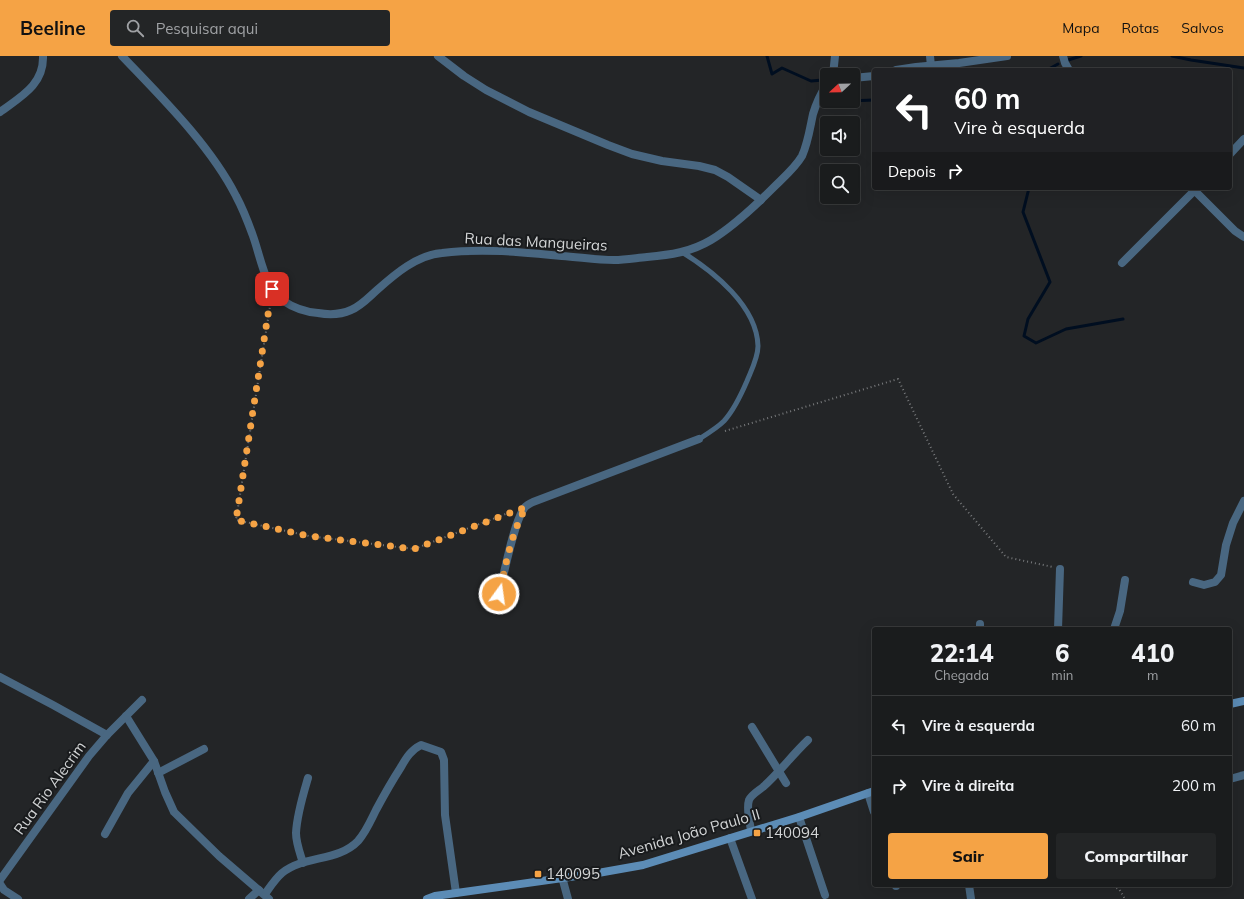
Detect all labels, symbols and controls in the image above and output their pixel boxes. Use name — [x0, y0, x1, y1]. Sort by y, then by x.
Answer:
search box — [110, 10, 390, 46]
text: Beeline — [20, 16, 86, 40]
icon: search — [124, 17, 146, 39]
text: Pesquisar aqui — [156, 19, 258, 38]
text: Mapa — [1062, 19, 1100, 37]
text: Rotas — [1122, 19, 1159, 37]
text: Salvos — [1181, 19, 1224, 37]
north arrow — [820, 68, 860, 108]
map controls — [820, 68, 860, 204]
text: 60 m — [954, 81, 1020, 116]
icon: left — [888, 84, 940, 136]
button: sound — [820, 116, 860, 156]
text: Vire à esquerda — [954, 116, 1085, 139]
icon: right — [944, 160, 966, 182]
text: Depois — [888, 162, 936, 181]
button: search — [820, 164, 860, 204]
street label: Rua das Mangueiras — [464, 228, 608, 255]
pin — [255, 272, 289, 306]
icon: arrive — [261, 278, 283, 300]
position arrow — [478, 573, 520, 615]
text: 22:14 — [930, 638, 994, 668]
text: 6 — [1055, 638, 1070, 668]
text: 410 — [1131, 638, 1174, 668]
text: Chegada — [934, 667, 989, 683]
text: min — [1051, 667, 1073, 683]
text: m — [1147, 667, 1158, 683]
icon: left — [888, 715, 910, 737]
text: Vire à esquerda — [922, 716, 1035, 735]
text: 60 m — [1181, 716, 1216, 735]
street label: Rua Rio Alecrim — [9, 737, 90, 838]
icon: right — [888, 775, 910, 797]
text: Vire à direita — [922, 776, 1014, 795]
text: 200 m — [1172, 776, 1216, 795]
street label: Avenida João Paulo II — [616, 804, 762, 863]
place label: 140094 — [765, 823, 819, 842]
marker: 140094 — [752, 828, 762, 838]
button: Sair — [888, 833, 1048, 879]
button: Compartilhar — [1056, 833, 1216, 879]
place label: 140095 — [546, 864, 600, 883]
marker: 140095 — [533, 869, 543, 879]

